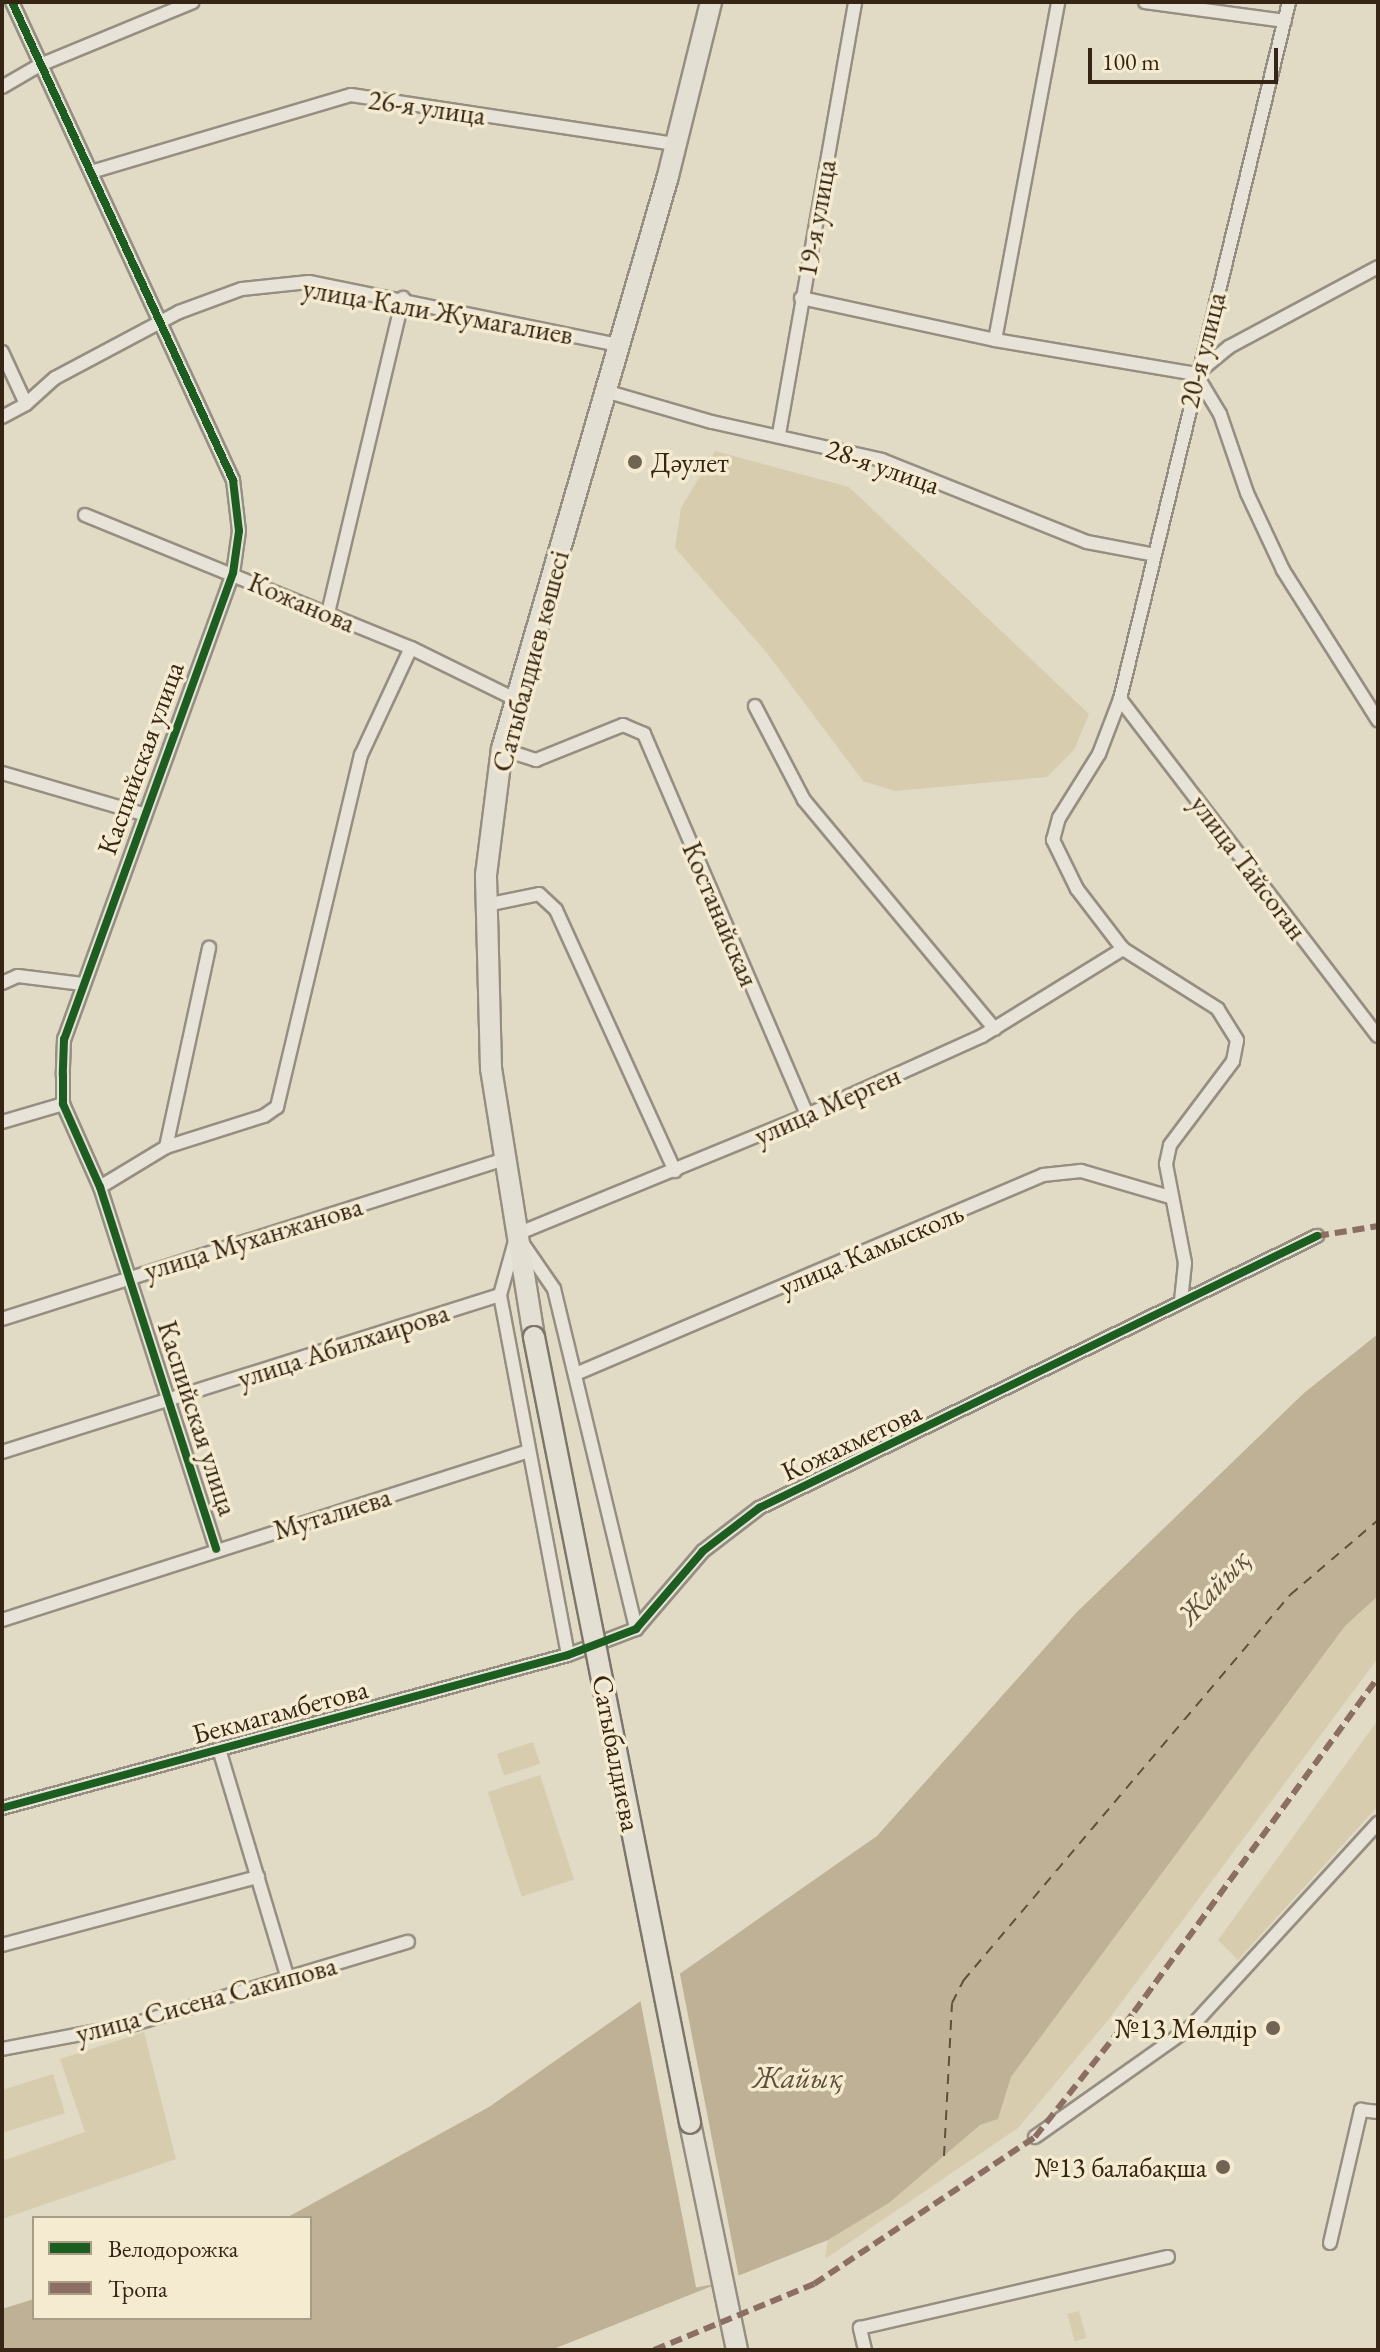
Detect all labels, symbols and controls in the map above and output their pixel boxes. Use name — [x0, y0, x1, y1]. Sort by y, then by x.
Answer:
scale bar — [1092, 32, 1282, 82]
text: 100 m — [1102, 46, 1160, 77]
street label: 26-я улица — [366, 82, 488, 132]
street label: 19-я улица — [789, 157, 843, 279]
street label: улица Кали Жумагалиев — [300, 271, 576, 351]
street label: 20-я улица — [1171, 289, 1233, 411]
street label: 28-я улица — [822, 431, 944, 501]
place label: Дәулет — [651, 445, 729, 479]
marker: Дәулет — [626, 453, 644, 471]
street label: Сатыбалдиев көшесі — [484, 547, 576, 775]
street label: Кожанова — [243, 564, 361, 640]
street label: Каспийская улица — [90, 657, 190, 859]
street label: улица Тайсоган — [1183, 788, 1315, 946]
street label: Костанайская — [675, 837, 767, 991]
street label: улица Мерген — [749, 1058, 905, 1152]
street label: улица Муханжанова — [140, 1189, 366, 1287]
street label: улица Камысколь — [774, 1195, 968, 1303]
street label: улица Абилхаирова — [233, 1295, 453, 1395]
street label: Каспийская улица — [151, 1316, 245, 1520]
street label: Кожахметова — [776, 1394, 926, 1488]
street label: Муталиева — [269, 1479, 395, 1547]
water label: Жайық — [1170, 1542, 1258, 1632]
street label: Бекмагамбетова — [188, 1671, 372, 1751]
street label: Сатыбалдиева — [585, 1672, 649, 1834]
street label: улица Сисена Сакипова — [72, 1948, 340, 2050]
place label: №13 Мөлдiр — [1115, 2011, 1257, 2045]
marker: №13 Мөлдiр — [1264, 2019, 1282, 2037]
water label: Жайық — [753, 2060, 843, 2096]
place label: №13 балабақша — [1034, 2150, 1207, 2184]
marker: №13 балабақша — [1214, 2158, 1232, 2176]
legend — [32, 2216, 312, 2320]
text: Велодорожка — [108, 2233, 238, 2264]
text: Тропа — [108, 2273, 168, 2304]

